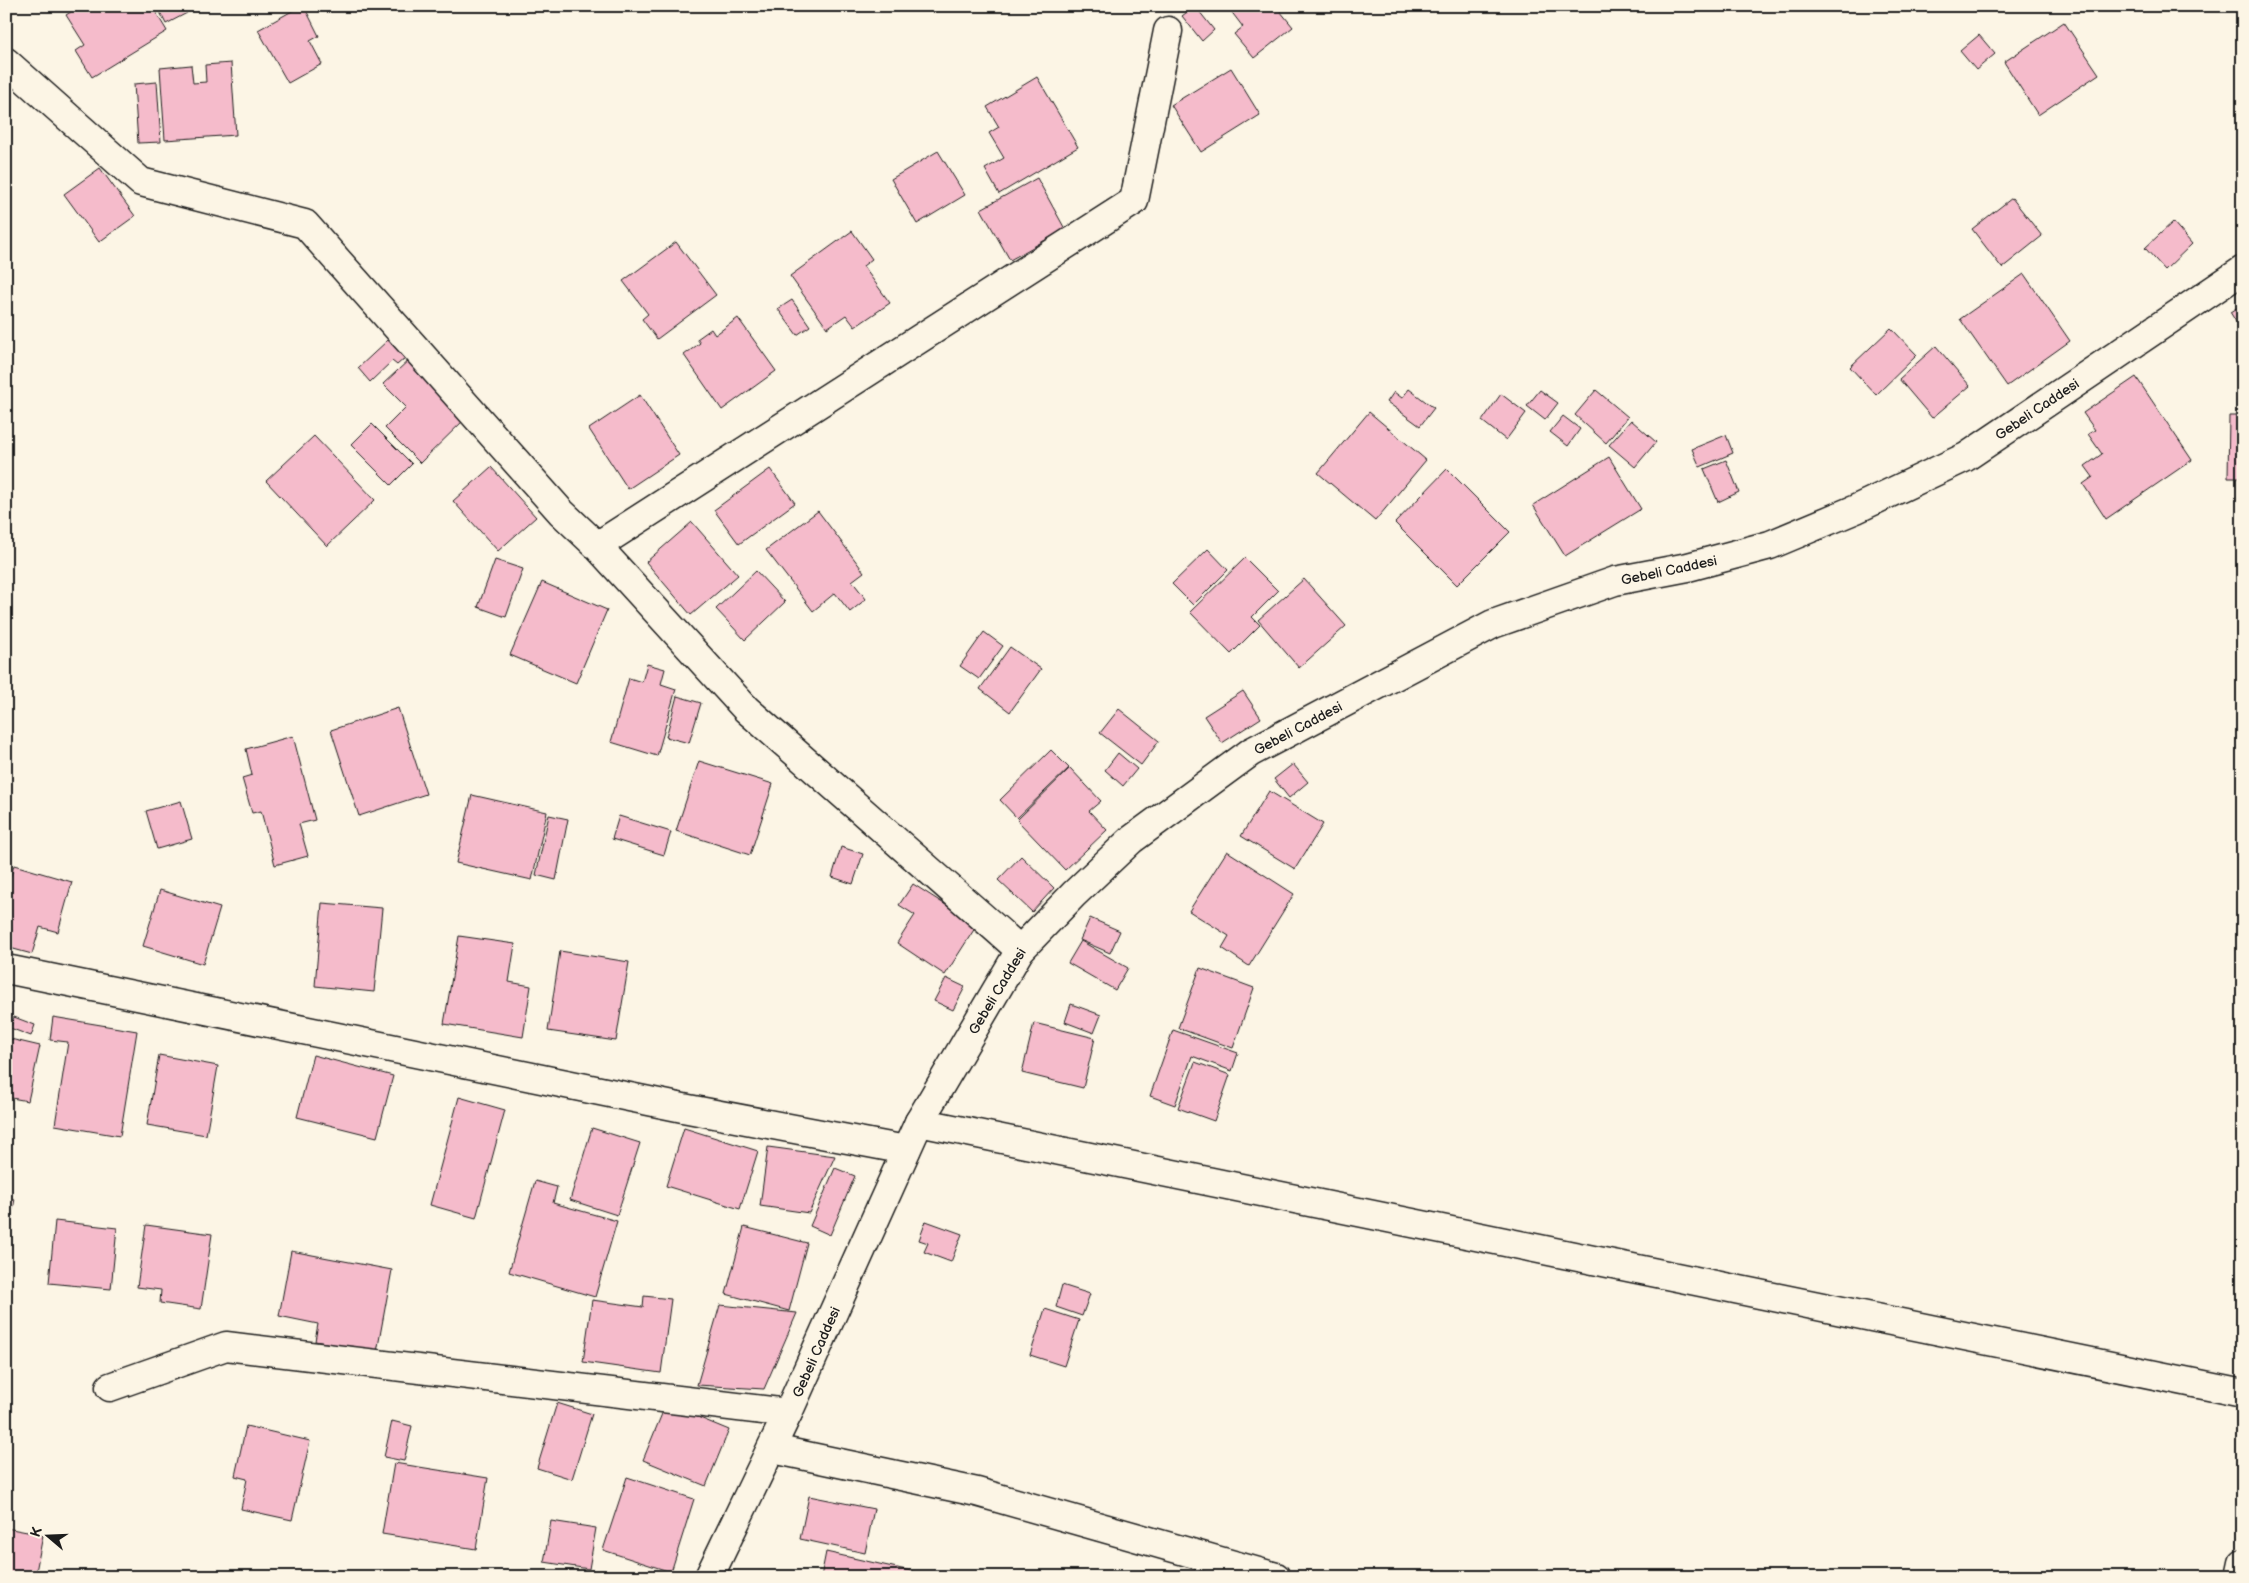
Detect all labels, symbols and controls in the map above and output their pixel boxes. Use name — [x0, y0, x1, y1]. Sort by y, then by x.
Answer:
street label: Gebeli Caddesi — [1992, 375, 2082, 444]
street label: Gebeli Caddesi — [1620, 552, 1719, 589]
street label: Gebeli Caddesi — [1251, 698, 1345, 759]
street label: Gebeli Caddesi — [965, 945, 1030, 1037]
street label: Gebeli Caddesi — [789, 1304, 844, 1400]
north arrow — [22, 1510, 72, 1560]
text: K — [27, 1524, 46, 1539]

